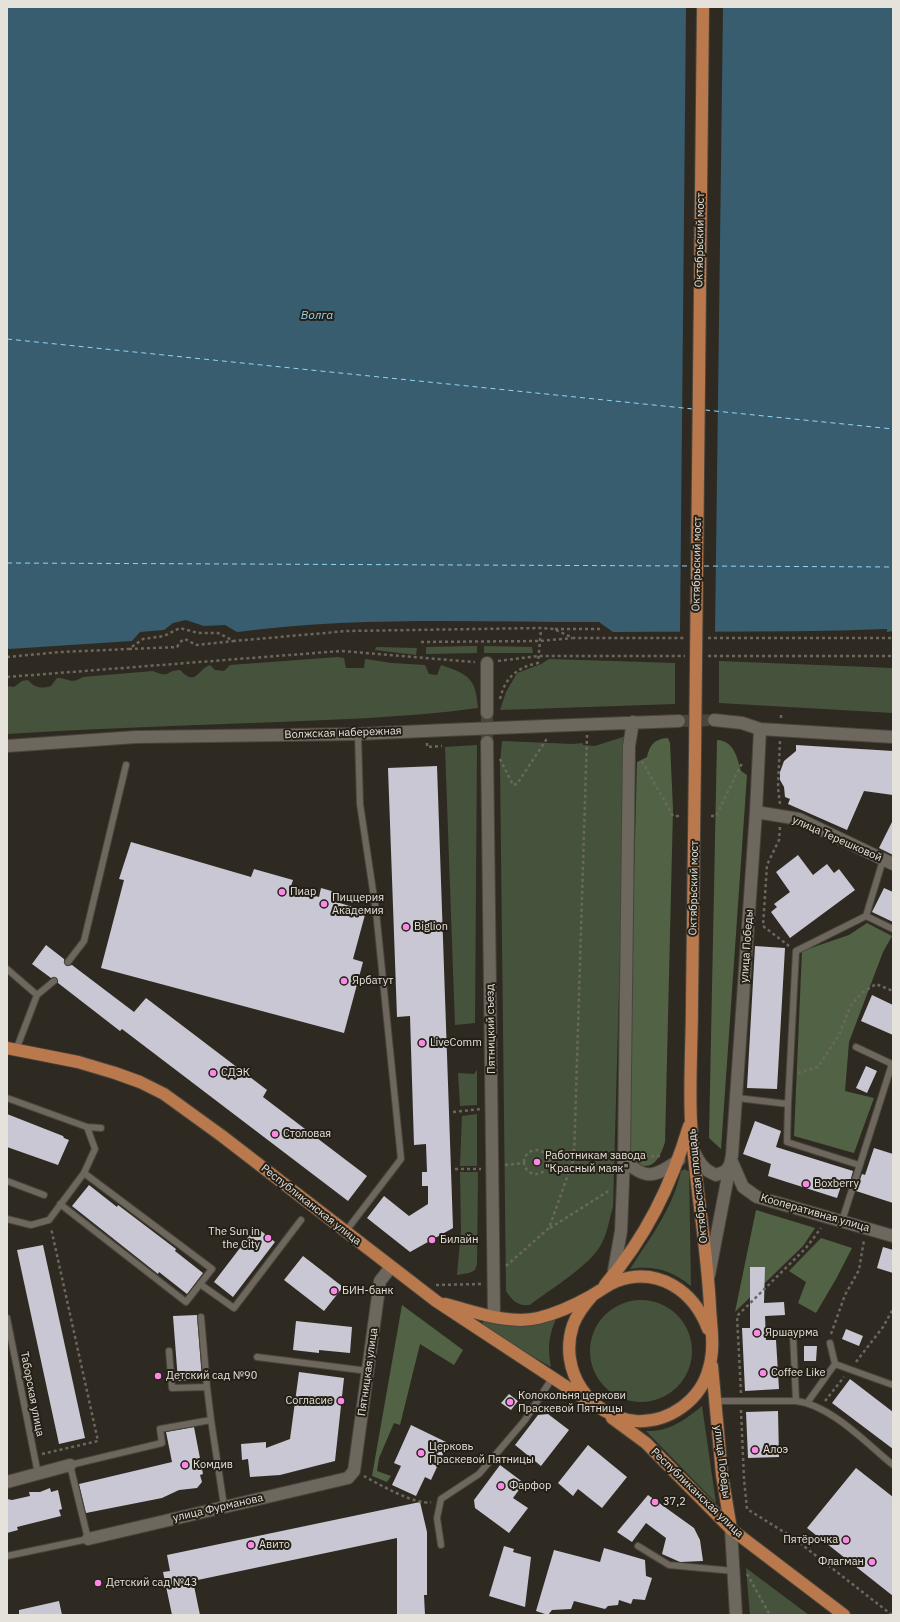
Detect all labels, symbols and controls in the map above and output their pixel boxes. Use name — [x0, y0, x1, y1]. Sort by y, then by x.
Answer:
street label: Октябрьский мост — [693, 192, 707, 288]
water label: Волга — [301, 309, 333, 323]
street label: Октябрьский мост — [690, 516, 704, 612]
street label: Волжская набережная — [284, 724, 402, 742]
street label: улица Терешковой — [790, 813, 884, 865]
street label: Октябрьский мост — [687, 840, 701, 936]
place label: Пиар — [290, 885, 316, 899]
marker: Пиар — [277, 887, 287, 897]
place label: Пиццерия Академия — [332, 891, 384, 917]
marker: Пиццерия Академия — [319, 899, 329, 909]
street label: улица Победы — [738, 909, 756, 983]
place label: Biglion — [414, 920, 448, 934]
marker: Biglion — [401, 922, 411, 932]
place label: Ярбатут — [352, 974, 393, 988]
marker: Ярбатут — [339, 976, 349, 986]
street label: Пятницкий съезд — [484, 984, 498, 1074]
place label: LiveComm — [430, 1036, 482, 1050]
marker: LiveComm — [417, 1038, 427, 1048]
place label: СДЭК — [221, 1066, 250, 1080]
marker: СДЭК — [208, 1068, 218, 1078]
place label: Столовая — [283, 1127, 331, 1141]
street label: Октябрьская площадь — [685, 1128, 711, 1244]
marker: Столовая — [270, 1129, 280, 1139]
place label: Работникам завода "Красный маяк" — [545, 1149, 646, 1175]
marker: Работникам завода "Красный маяк" — [532, 1157, 542, 1167]
street label: Республиканская улица — [258, 1162, 364, 1248]
place label: Boxberry — [814, 1177, 859, 1191]
marker: Boxberry — [801, 1179, 811, 1189]
street label: Кооперативная улица — [759, 1191, 871, 1235]
place label: The Sun in the City — [208, 1225, 260, 1251]
marker: The Sun in the City — [263, 1233, 273, 1243]
place label: Билайн — [440, 1233, 478, 1247]
marker: Билайн — [427, 1235, 437, 1245]
place label: БИН-банк — [342, 1284, 394, 1298]
marker: БИН-банк — [329, 1286, 339, 1296]
place label: Яршаурма — [765, 1326, 818, 1340]
street label: Пятницкая улица — [355, 1327, 381, 1417]
marker: Яршаурма — [752, 1328, 762, 1338]
street label: Таборская улица — [17, 1350, 47, 1438]
place label: Coffee Like — [771, 1366, 826, 1380]
marker: Coffee Like — [758, 1368, 768, 1378]
place label: Детский сад №90 — [166, 1369, 257, 1383]
marker: Детский сад №90 — [153, 1371, 163, 1381]
place label: Колокольня церкови Праскевой Пятницы — [518, 1389, 626, 1415]
place label: Согласие — [285, 1394, 333, 1408]
marker: Согласие — [336, 1396, 346, 1406]
marker: Колокольня церкови Праскевой Пятницы — [505, 1397, 515, 1407]
street label: улица Победы — [711, 1425, 733, 1499]
place label: Церковь Праскевой Пятницы — [429, 1440, 534, 1466]
place label: Алоэ — [763, 1443, 788, 1457]
street label: Республиканская улица — [648, 1445, 746, 1541]
marker: Алоэ — [750, 1445, 760, 1455]
marker: Церковь Праскевой Пятницы — [416, 1448, 426, 1458]
place label: Комдив — [193, 1458, 233, 1472]
marker: Комдив — [180, 1460, 190, 1470]
place label: Фарфор — [509, 1479, 551, 1493]
marker: Фарфор — [496, 1481, 506, 1491]
street label: улица Фурманова — [172, 1491, 264, 1525]
place label: 37,2 — [663, 1495, 686, 1509]
marker: 37,2 — [650, 1497, 660, 1507]
place label: Пятёрочка — [783, 1533, 838, 1547]
marker: Пятёрочка — [841, 1535, 851, 1545]
place label: Авито — [259, 1538, 290, 1552]
marker: Авито — [246, 1540, 256, 1550]
place label: Флагман — [818, 1555, 864, 1569]
marker: Флагман — [867, 1557, 877, 1567]
place label: Детский сад №43 — [106, 1576, 197, 1590]
marker: Детский сад №43 — [93, 1578, 103, 1588]

